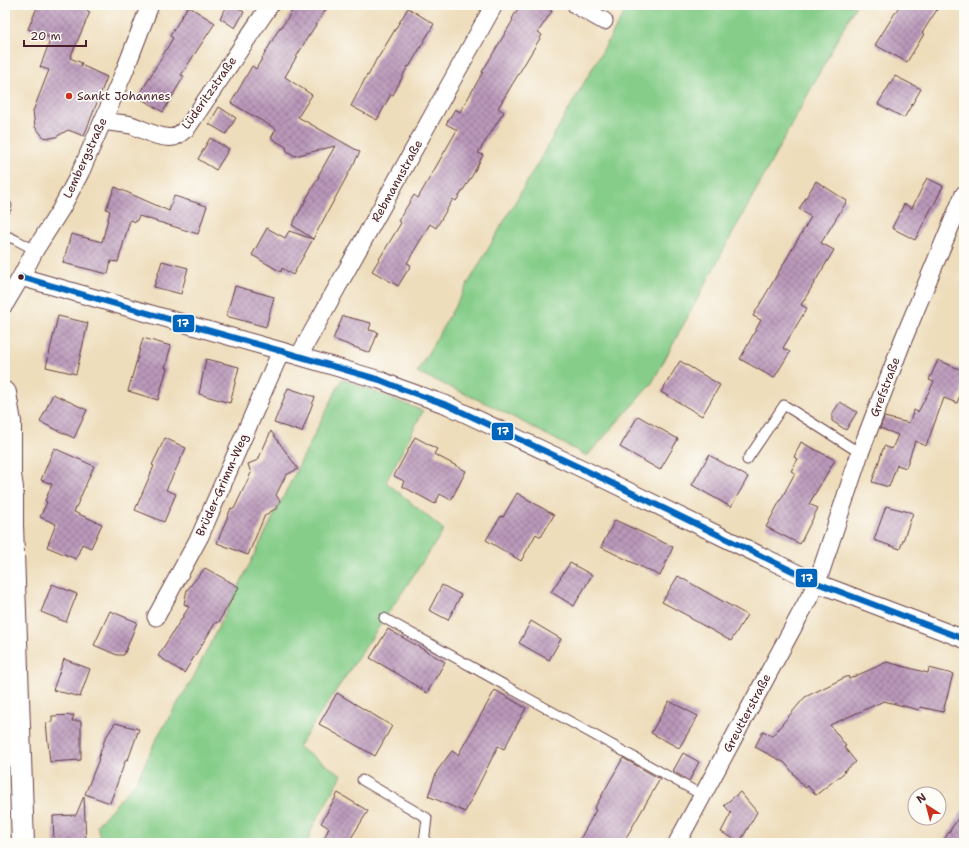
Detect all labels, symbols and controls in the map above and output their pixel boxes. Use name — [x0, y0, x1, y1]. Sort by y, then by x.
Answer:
scale bar — [24, 22, 86, 48]
text: 20 m — [30, 28, 61, 44]
street label: Lüderitzstraße — [178, 53, 240, 133]
place label: Sankt Johannes — [77, 88, 171, 104]
marker: Sankt Johannes — [64, 91, 74, 101]
street label: Lembergstraße — [59, 115, 111, 201]
street label: Rebmannstraße — [368, 137, 426, 225]
unlabelled marker — [16, 272, 26, 282]
line badge: 17 — [172, 314, 195, 333]
text: 17 — [177, 316, 190, 331]
street label: Grefstraße — [866, 355, 904, 419]
line badge: 17 — [491, 422, 514, 441]
text: 17 — [497, 424, 510, 439]
street label: Brüder-Grimm-Weg — [192, 431, 252, 539]
line badge: 17 — [795, 568, 818, 588]
text: 17 — [801, 571, 814, 586]
street label: Greutterstraße — [720, 671, 775, 755]
north arrow — [907, 786, 947, 826]
text: N — [913, 790, 930, 807]

